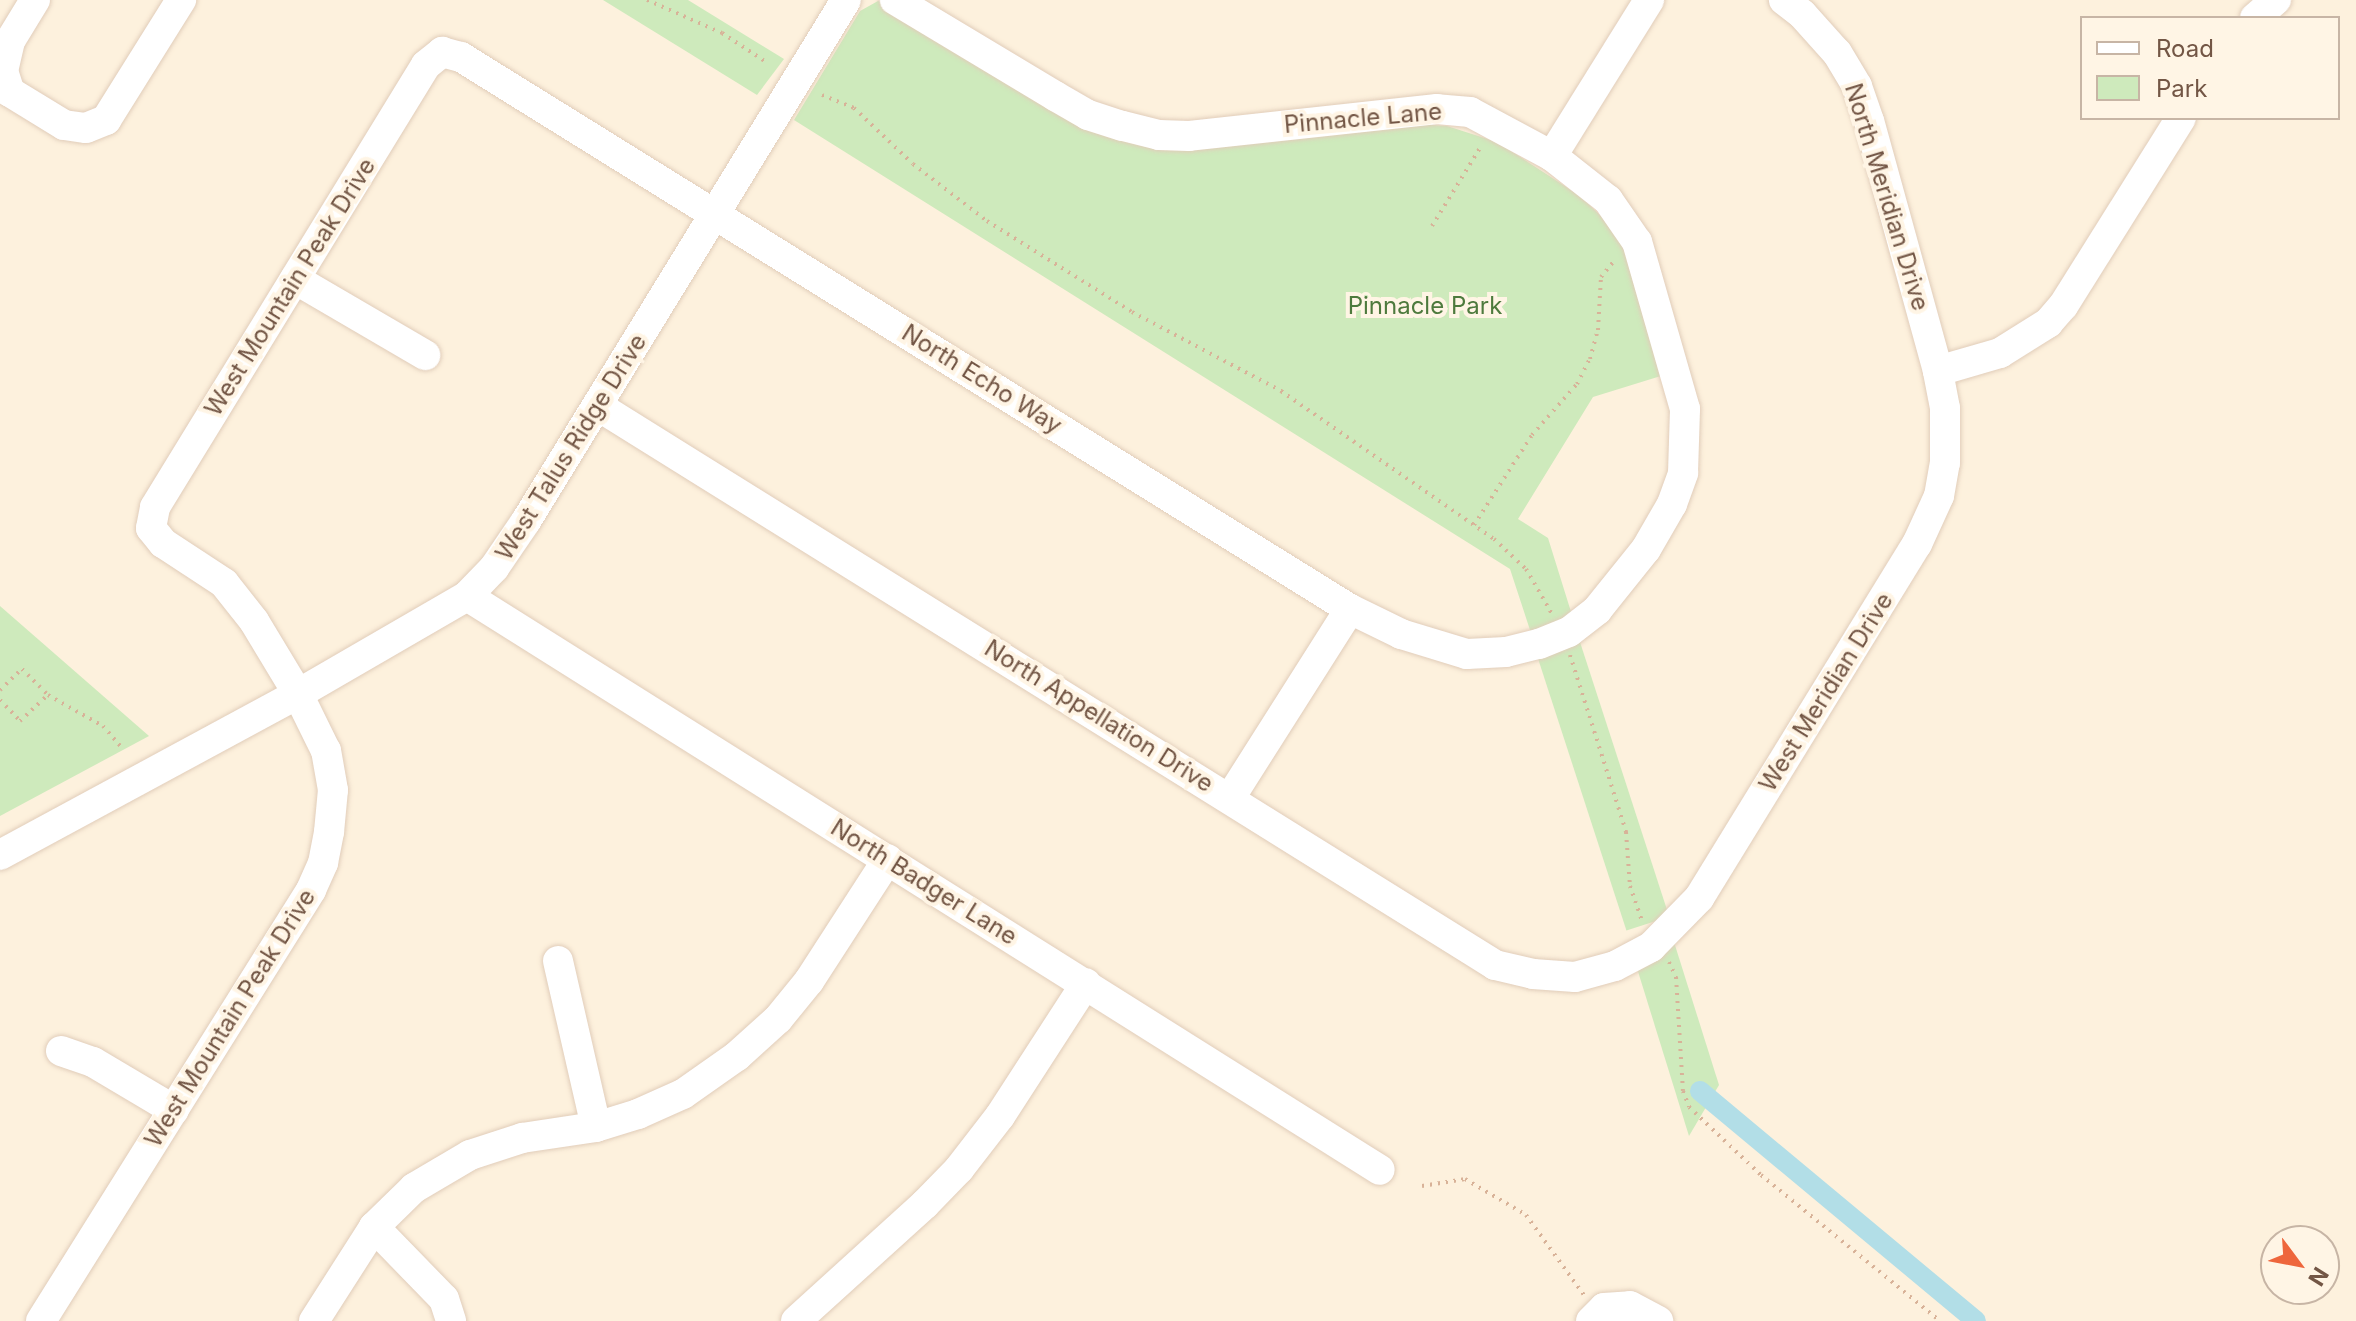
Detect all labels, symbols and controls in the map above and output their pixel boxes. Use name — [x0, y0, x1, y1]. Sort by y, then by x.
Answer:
legend — [2080, 16, 2340, 120]
text: Road — [2156, 34, 2214, 63]
text: Park — [2156, 74, 2207, 103]
street label: North Meridian Drive — [1839, 80, 1935, 314]
street label: Pinnacle Lane — [1283, 97, 1443, 139]
street label: West Mountain Peak Drive — [199, 153, 381, 421]
park label: Pinnacle Park — [1348, 292, 1502, 320]
street label: North Echo Way — [897, 318, 1067, 440]
street label: West Talus Ridge Drive — [490, 329, 652, 565]
street label: West Meridian Drive — [1753, 587, 1899, 797]
street label: North Appellation Drive — [979, 634, 1219, 798]
street label: North Badger Lane — [826, 813, 1022, 951]
street label: West Mountain Peak Drive — [139, 884, 321, 1152]
north arrow — [2260, 1225, 2340, 1305]
text: N — [2303, 1263, 2334, 1291]

